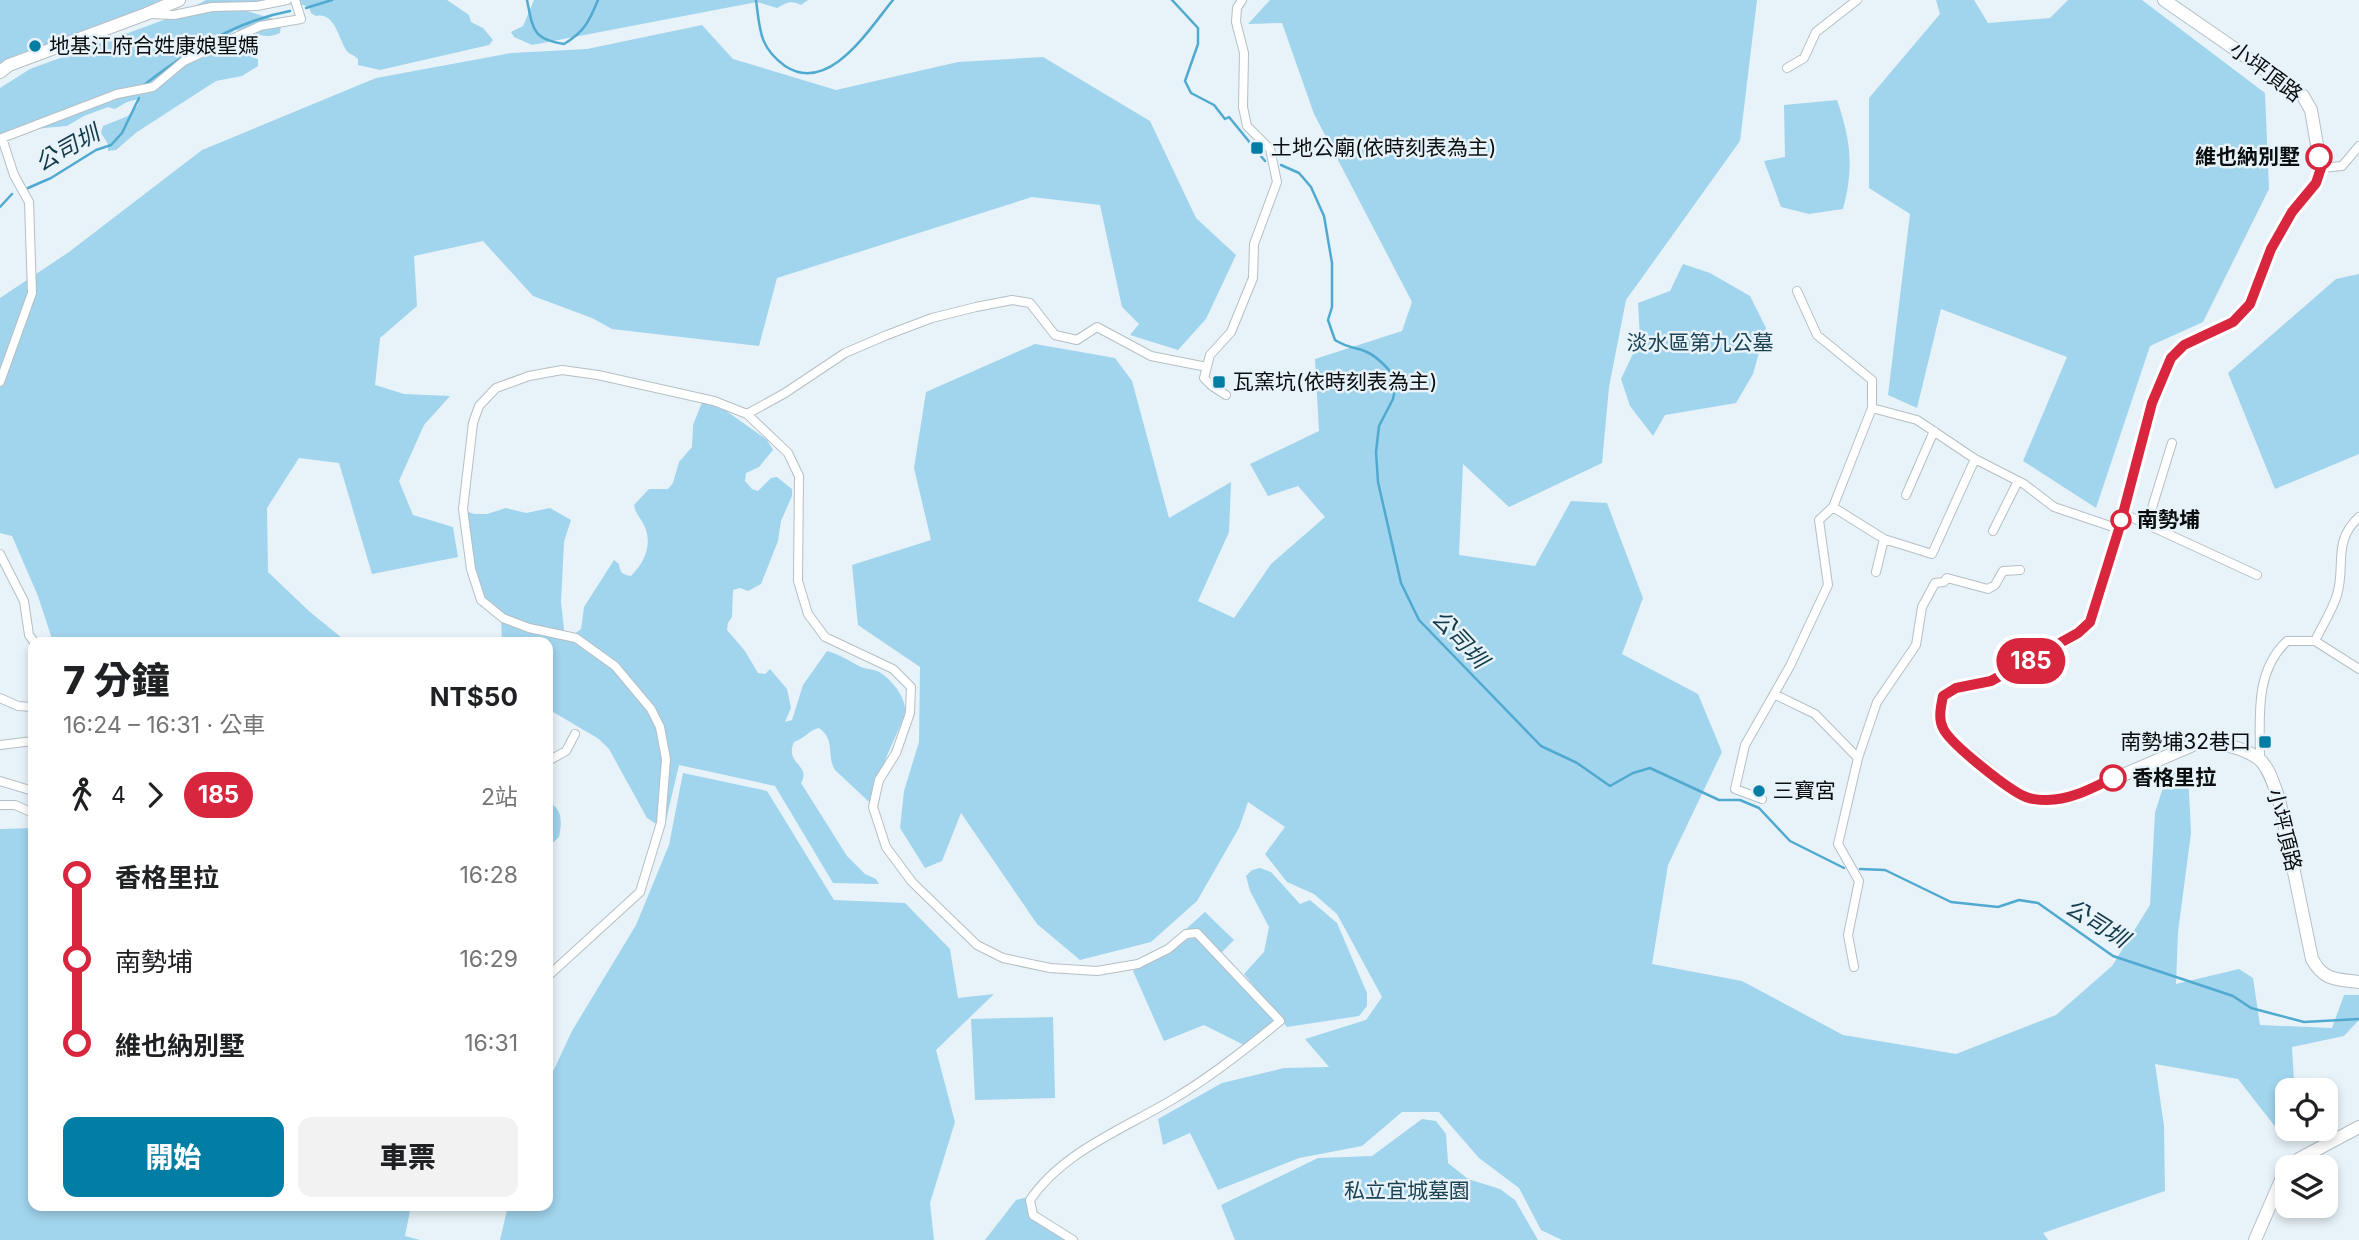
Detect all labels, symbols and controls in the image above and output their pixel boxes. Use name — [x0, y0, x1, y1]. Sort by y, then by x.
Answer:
place label: 地基江府合姓康娘聖媽 — [49, 33, 259, 58]
street label: 小坪頂路 — [2225, 36, 2307, 107]
marker: 地基江府合姓康娘聖媽 — [27, 38, 43, 54]
water label: 公司圳 — [30, 118, 107, 177]
place label: 土地公廟(依時刻表為主) — [1271, 135, 1496, 160]
marker: 土地公廟(依時刻表為主) — [1249, 140, 1265, 156]
place label: 維也納別墅 — [2195, 144, 2300, 169]
marker: 維也納別墅 — [2306, 144, 2332, 170]
park label: 淡水區第九公墓 — [1627, 330, 1774, 355]
place label: 瓦窯坑(依時刻表為主) — [1233, 369, 1437, 394]
marker: 瓦窯坑(依時刻表為主) — [1211, 374, 1227, 390]
place label: 南勢埔 — [2137, 507, 2200, 532]
marker: 南勢埔 — [2111, 510, 2131, 530]
water label: 公司圳 — [1426, 604, 1496, 676]
line badge: 185 — [1991, 638, 2071, 684]
text: 185 — [2010, 646, 2052, 675]
text: 7 分鐘 — [63, 657, 170, 703]
text: NT$50 — [430, 681, 518, 712]
text: 16:24 – 16:31 · 公車 — [63, 711, 266, 739]
place label: 南勢埔32巷口 — [2120, 729, 2251, 754]
marker: 南勢埔32巷口 — [2257, 734, 2273, 750]
marker: 香格里拉 — [2100, 765, 2126, 791]
place label: 香格里拉 — [2132, 765, 2216, 790]
icon: walk — [63, 776, 101, 814]
icon: forward — [136, 776, 174, 814]
place label: 三寶宮 — [1773, 778, 1836, 803]
text: 185 — [198, 780, 239, 809]
text: 4 — [111, 781, 126, 809]
text: 2站 — [481, 783, 518, 811]
marker: 三寶宮 — [1751, 783, 1767, 799]
street label: 小坪頂路 — [2262, 786, 2307, 874]
text: 16:28 — [460, 861, 518, 889]
text: 香格里拉 — [115, 862, 219, 893]
water label: 公司圳 — [2060, 893, 2136, 955]
text: 16:29 — [459, 945, 518, 973]
text: 南勢埔 — [115, 946, 193, 977]
text: 16:31 — [464, 1029, 518, 1057]
text: 維也納別墅 — [115, 1030, 245, 1061]
map controls — [2275, 1078, 2338, 1218]
button: locate — [2275, 1078, 2338, 1141]
button: 開始 — [63, 1117, 284, 1197]
button: 車票 — [298, 1117, 518, 1197]
button: layers — [2275, 1155, 2338, 1218]
park label: 私立宜城墓園 — [1344, 1178, 1470, 1203]

